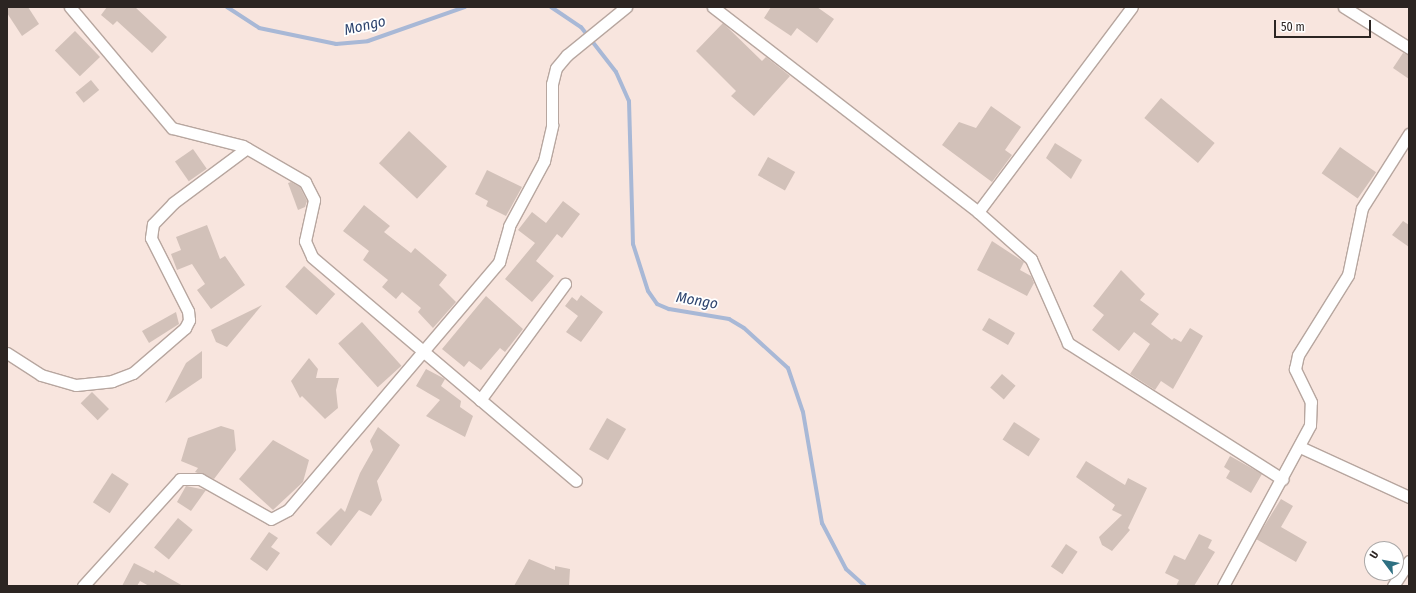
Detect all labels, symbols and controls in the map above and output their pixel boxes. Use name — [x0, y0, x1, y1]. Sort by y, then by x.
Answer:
scale bar — [1276, 12, 1373, 38]
water label: Mongo — [343, 13, 387, 39]
text: 50 m — [1281, 20, 1305, 34]
water label: Mongo — [675, 288, 719, 314]
north arrow — [1364, 541, 1404, 581]
text: U — [1367, 549, 1381, 561]

